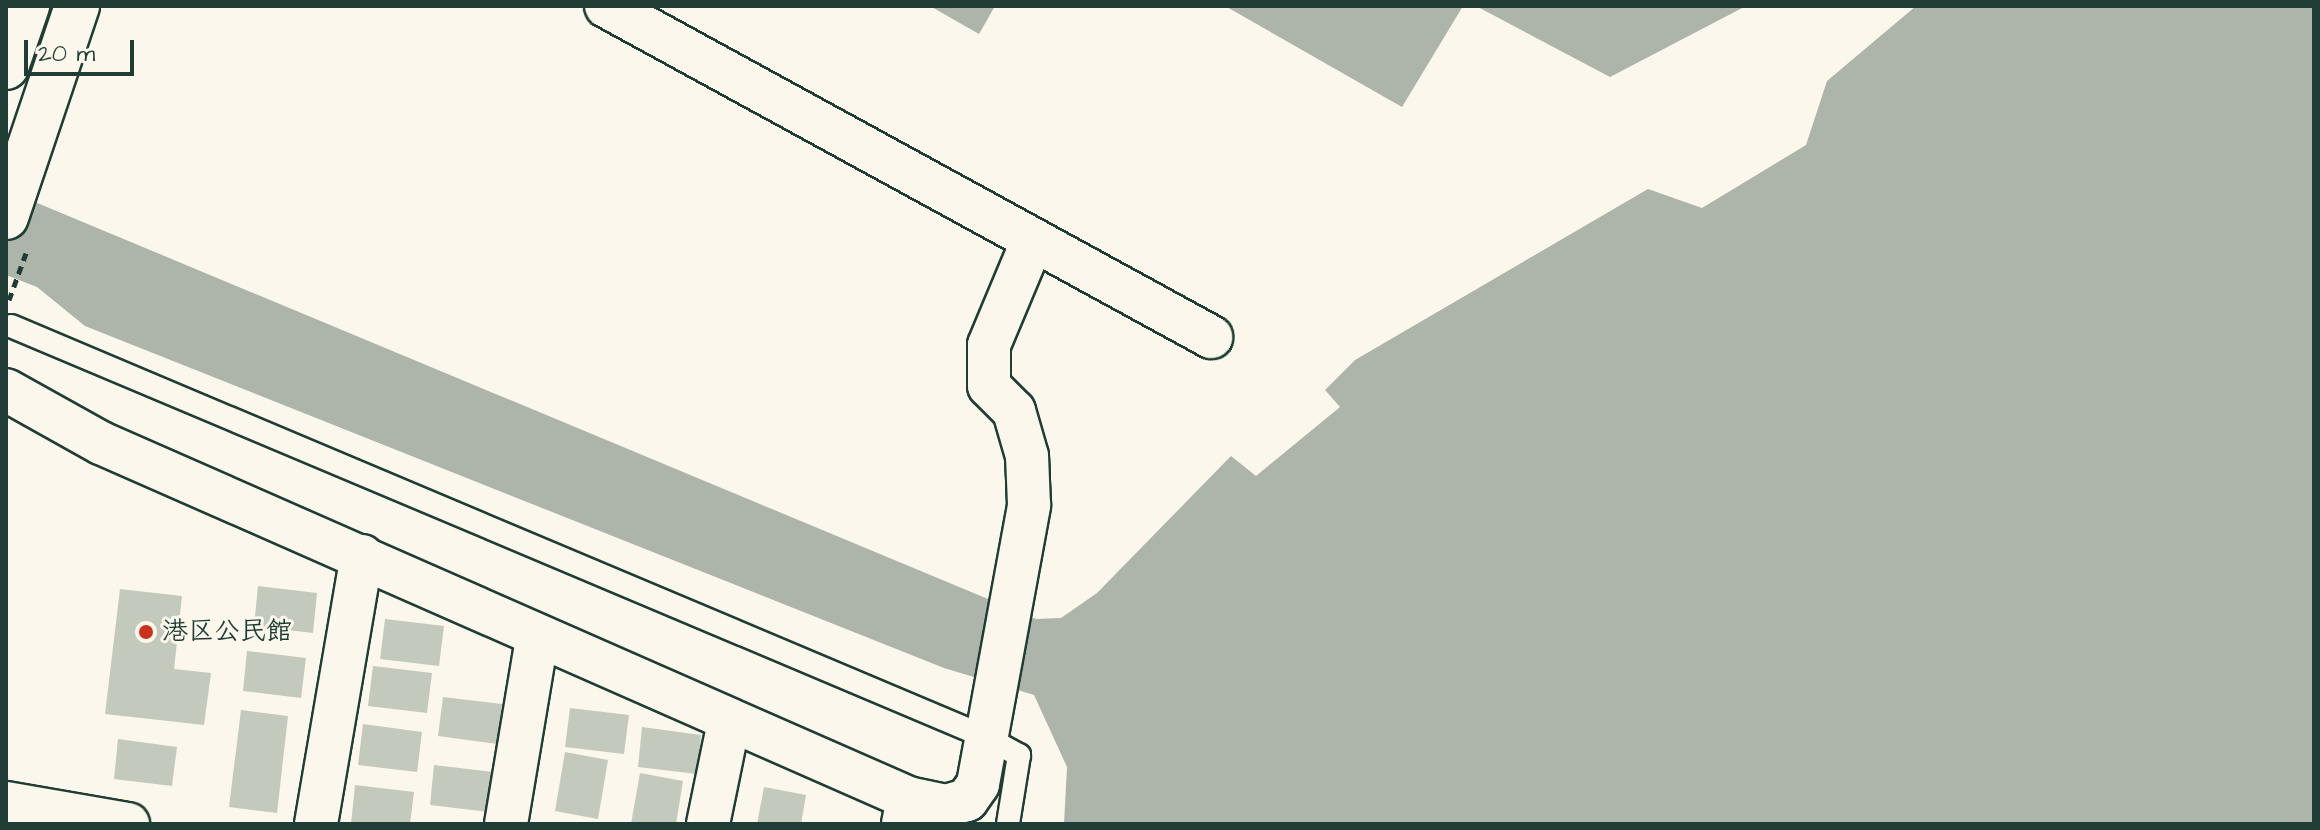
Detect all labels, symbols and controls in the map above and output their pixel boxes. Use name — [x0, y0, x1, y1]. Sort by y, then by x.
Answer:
scale bar — [28, 24, 138, 74]
text: 20 m — [38, 37, 95, 71]
place label: 港区公民館 — [162, 616, 292, 648]
marker: 港区公民館 — [137, 623, 155, 641]

